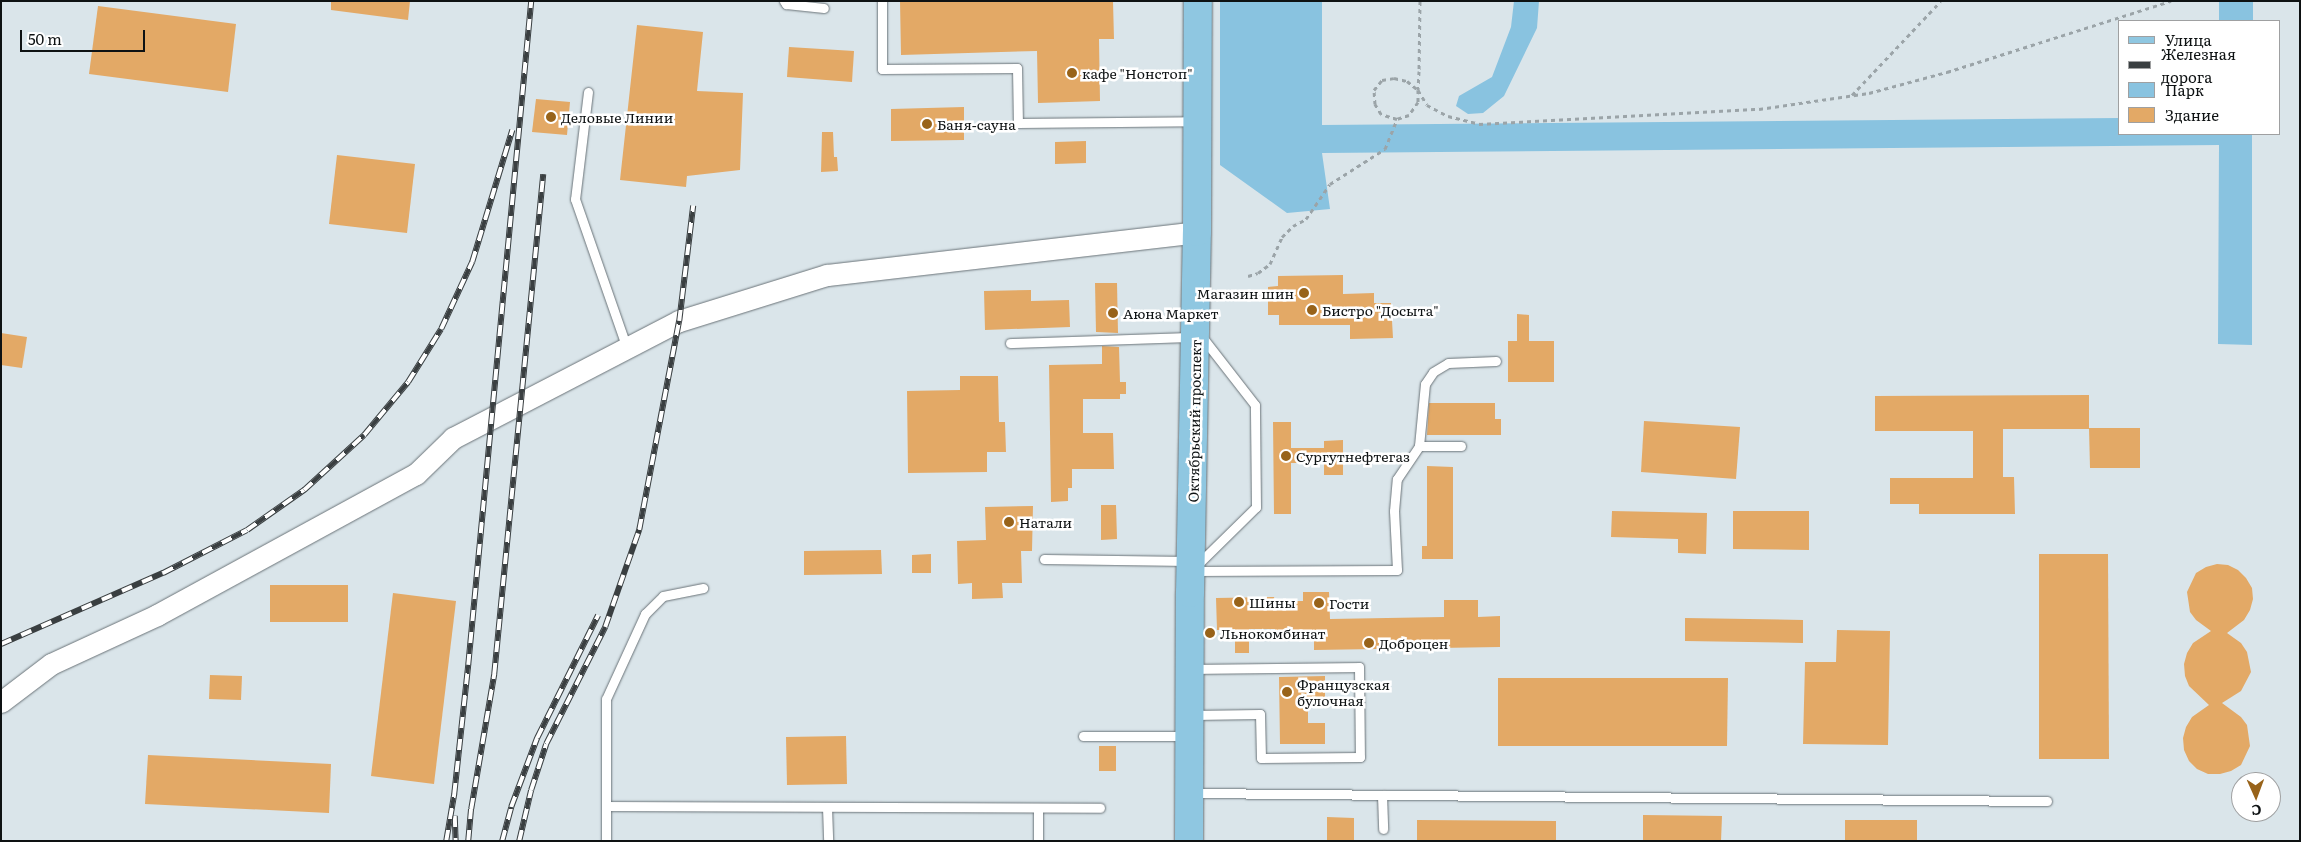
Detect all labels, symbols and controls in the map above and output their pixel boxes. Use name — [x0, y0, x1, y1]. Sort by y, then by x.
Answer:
scale bar — [22, 20, 148, 52]
legend — [2118, 20, 2281, 135]
text: 50 m — [28, 27, 62, 50]
text: Улица — [2165, 28, 2212, 51]
text: Железная дорога — [2161, 42, 2236, 88]
place label: кафе "Нонстоп" — [1082, 65, 1193, 81]
marker: кафе "Нонстоп" — [1066, 67, 1078, 79]
text: Парк — [2165, 78, 2204, 101]
text: Здание — [2165, 103, 2219, 126]
place label: Деловые Линии — [561, 109, 673, 125]
marker: Деловые Линии — [545, 111, 557, 123]
place label: Баня-сауна — [937, 116, 1016, 132]
marker: Баня-сауна — [921, 118, 933, 130]
place label: Магазин шин — [1197, 285, 1294, 301]
marker: Магазин шин — [1298, 287, 1310, 299]
place label: Бистро "Досыта" — [1322, 302, 1439, 318]
marker: Бистро "Досыта" — [1306, 304, 1318, 316]
place label: Аюна Маркет — [1123, 305, 1219, 321]
marker: Аюна Маркет — [1107, 307, 1119, 319]
street label: Октябрьский проспект — [1184, 339, 1204, 503]
place label: Сургутнефтегаз — [1296, 448, 1410, 464]
marker: Сургутнефтегаз — [1280, 450, 1292, 462]
place label: Натали — [1019, 514, 1072, 530]
marker: Натали — [1003, 516, 1015, 528]
place label: Шины — [1249, 594, 1296, 610]
place label: Гости — [1329, 595, 1369, 611]
marker: Шины — [1233, 596, 1245, 608]
marker: Гости — [1313, 597, 1325, 609]
place label: Льнокомбинат — [1220, 625, 1326, 641]
marker: Льнокомбинат — [1204, 627, 1216, 639]
place label: Доброцен — [1379, 635, 1448, 651]
marker: Доброцен — [1363, 637, 1375, 649]
place label: Французская булочная — [1297, 676, 1390, 709]
marker: Французская булочная — [1281, 686, 1293, 698]
north arrow — [2231, 772, 2281, 822]
text: С — [2251, 801, 2262, 821]

